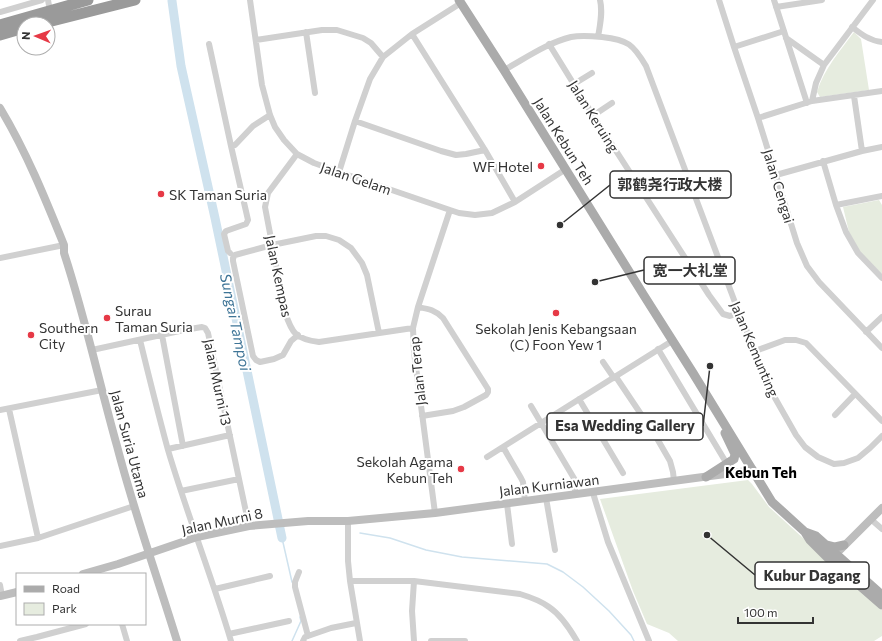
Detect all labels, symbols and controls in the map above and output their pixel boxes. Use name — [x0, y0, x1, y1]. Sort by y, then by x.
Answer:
north arrow — [16, 16, 56, 56]
text: N — [19, 31, 32, 40]
street label: Jalan Keruing — [565, 77, 623, 156]
street label: Jalan Kebun Teh — [530, 94, 598, 188]
street label: Jalan Cengai — [760, 147, 798, 225]
street label: Jalan Gelam — [318, 158, 394, 198]
place label: WF Hotel — [473, 158, 533, 175]
marker: WF Hotel — [536, 161, 546, 171]
callout: 郭鹤尧行政大楼 — [610, 171, 731, 198]
text: 郭鹤尧行政大楼 — [617, 175, 723, 193]
place label: SK Taman Suria — [169, 186, 267, 203]
marker: SK Taman Suria — [156, 189, 166, 199]
street label: Jalan Kempas — [262, 233, 296, 319]
callout: 宽一大礼堂 — [644, 257, 735, 284]
text: 宽一大礼堂 — [652, 261, 728, 279]
water label: Sungai Tampoi — [217, 272, 255, 374]
street label: Jalan Kemunting — [727, 299, 783, 400]
place label: Surau Taman Suria — [115, 302, 193, 335]
marker: Sekolah Jenis Kebangsaan (C) Foon Yew 1 — [551, 308, 561, 318]
marker: Surau Taman Suria — [102, 313, 112, 323]
place label: Southern City — [39, 319, 98, 352]
place label: Sekolah Jenis Kebangsaan (C) Foon Yew 1 — [475, 320, 637, 353]
marker: Southern City — [26, 330, 36, 340]
street label: Jalan Terap — [405, 336, 429, 406]
street label: Jalan Murni 13 — [201, 337, 235, 427]
street label: Jalan Suria Utama — [107, 388, 153, 500]
callout: Esa Wedding Gallery — [547, 413, 703, 440]
text: Esa Wedding Gallery — [555, 416, 696, 434]
place label: Sekolah Agama Kebun Teh — [357, 453, 453, 486]
district label: Kebun Teh — [725, 463, 797, 481]
marker: Sekolah Agama Kebun Teh — [456, 464, 466, 474]
street label: Jalan Kurniawan — [498, 470, 600, 500]
street label: Jalan Murni 8 — [180, 504, 264, 538]
callout: Kubur Dagang — [755, 562, 869, 589]
text: Kubur Dagang — [763, 566, 861, 584]
legend — [16, 573, 146, 625]
text: Road — [52, 581, 80, 595]
scale bar — [738, 599, 813, 625]
text: Park — [52, 601, 78, 615]
text: 100 m — [744, 605, 778, 619]

